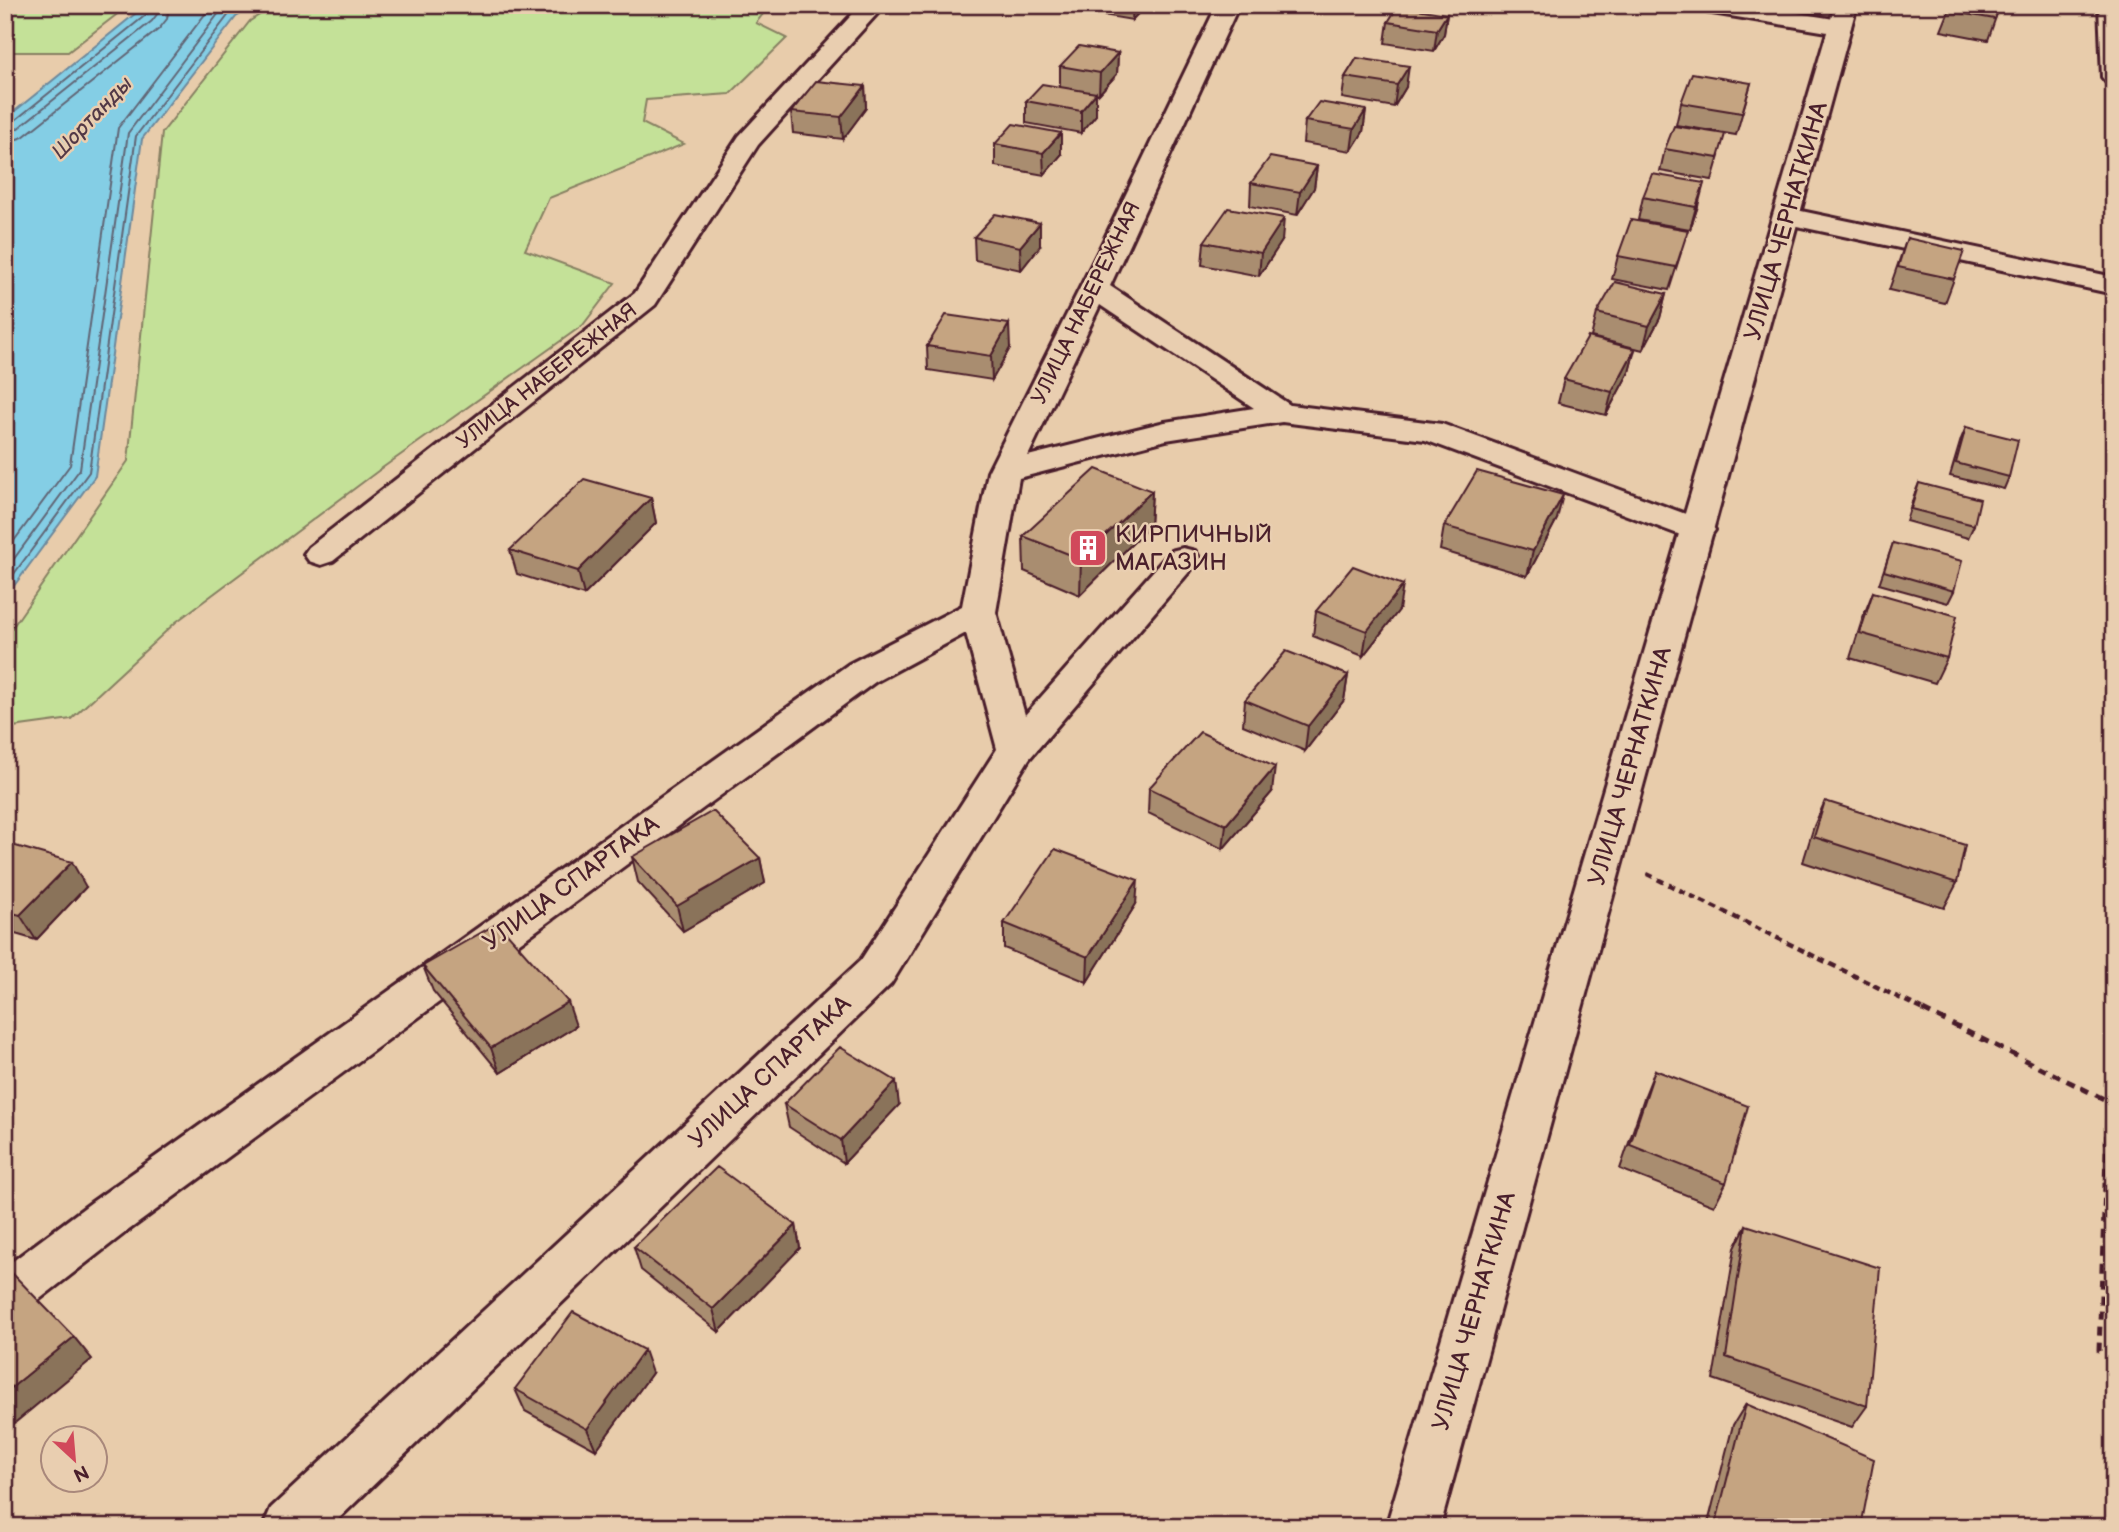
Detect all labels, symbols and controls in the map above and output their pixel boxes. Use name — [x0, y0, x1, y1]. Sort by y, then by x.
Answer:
water label: Шортанды — [47, 72, 137, 164]
street label: УЛИЦА ЧЕРНАТКИНА — [1738, 98, 1834, 344]
street label: УЛИЦА НАБЕРЕЖНАЯ — [1026, 198, 1146, 408]
street label: УЛИЦА НАБЕРЕЖНАЯ — [452, 298, 642, 454]
place label: КИРПИЧНЫЙ МАГАЗИН — [1115, 520, 1272, 577]
building icon: КИРПИЧНЫЙ МАГАЗИН — [1067, 527, 1109, 569]
street label: УЛИЦА ЧЕРНАТКИНА — [1582, 643, 1678, 889]
street label: УЛИЦА СПАРТАКА — [477, 809, 665, 957]
street label: УЛИЦА СПАРТАКА — [683, 989, 857, 1154]
street label: УЛИЦА ЧЕРНАТКИНА — [1426, 1188, 1522, 1434]
north arrow — [38, 1424, 108, 1494]
text: N — [69, 1459, 92, 1486]

